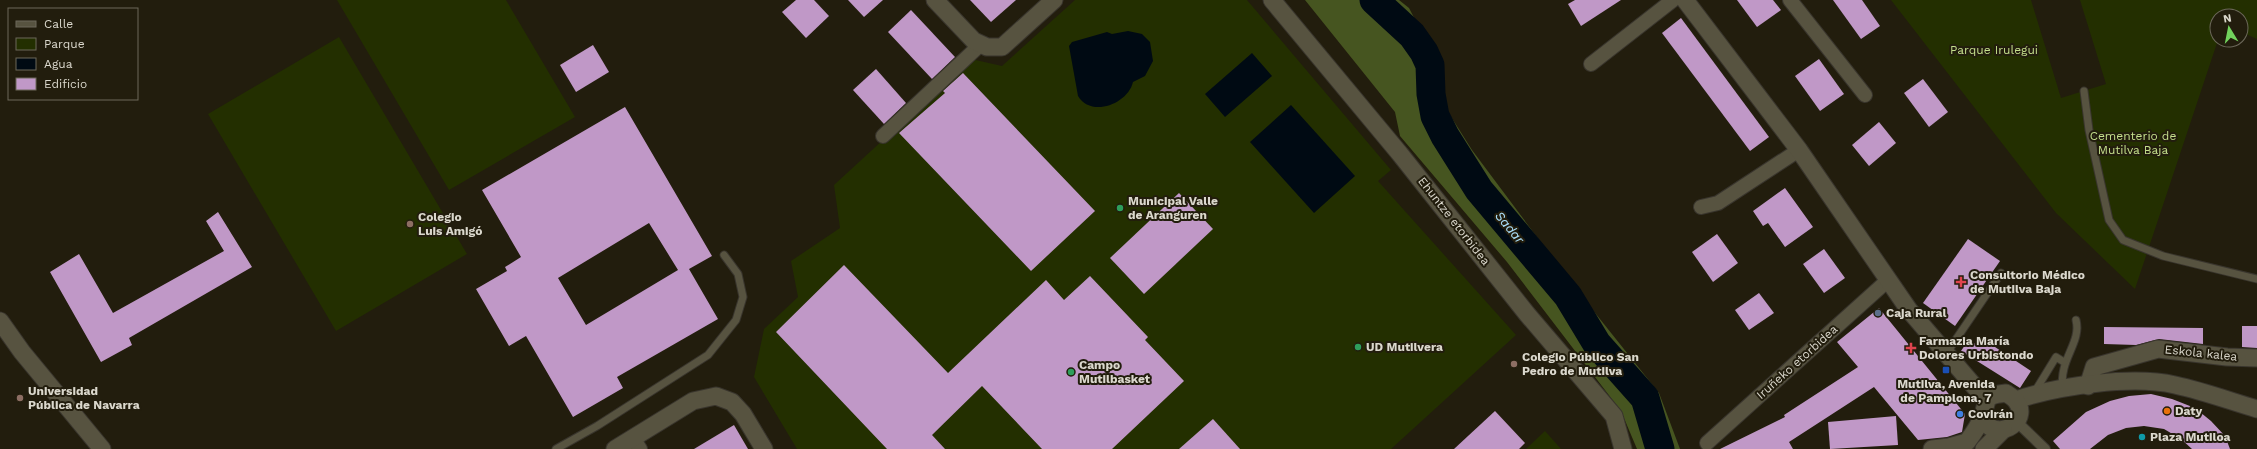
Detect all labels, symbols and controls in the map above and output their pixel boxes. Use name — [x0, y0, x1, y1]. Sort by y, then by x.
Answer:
legend — [8, 8, 138, 100]
north arrow — [2209, 8, 2249, 48]
text: N — [2222, 12, 2232, 26]
text: Calle — [44, 17, 73, 31]
text: Parque — [44, 37, 85, 51]
park label: Parque Irulegui — [1950, 43, 2038, 57]
text: Agua — [44, 57, 73, 71]
text: Edificio — [44, 77, 87, 91]
park label: Cementerio de Mutilva Baja — [2090, 129, 2176, 157]
street label: Ehuntze etorbidea — [1415, 174, 1493, 268]
place label: Municipal Valle de Aranguren — [1128, 194, 1218, 222]
marker: Municipal Valle de Aranguren — [1115, 203, 1125, 213]
water label: Sadar — [1492, 208, 1528, 247]
place label: Colegio Luis Amigó — [418, 210, 482, 238]
marker: Colegio Luis Amigó — [405, 219, 415, 229]
place label: Consultorio Médico de Mutilva Baja — [1970, 268, 2085, 296]
marker: Consultorio Médico de Mutilva Baja — [1955, 276, 1967, 288]
place label: Caja Rural — [1886, 306, 1947, 320]
marker: Caja Rural — [1873, 308, 1883, 318]
street label: Iruñeko etorbidea — [1754, 322, 1840, 402]
place label: Farmazia María Dolores Urbistondo — [1919, 334, 2033, 362]
place label: UD Mutilvera — [1366, 340, 1443, 354]
marker: UD Mutilvera — [1353, 342, 1363, 352]
street label: Eskola kalea — [2164, 342, 2238, 364]
marker: Farmazia María Dolores Urbistondo — [1906, 343, 1916, 353]
place label: Colegio Público San Pedro de Mutilva — [1522, 350, 1639, 378]
place label: Campo Mutilbasket — [1079, 358, 1151, 386]
marker: Colegio Público San Pedro de Mutilva — [1509, 359, 1519, 369]
marker: Mutilva, Avenida de Pamplona, 7 — [1941, 365, 1951, 375]
marker: Campo Mutilbasket — [1066, 367, 1076, 377]
place label: Mutilva, Avenida de Pamplona, 7 — [1897, 377, 1995, 405]
place label: Universidad Pública de Navarra — [28, 384, 140, 412]
marker: Universidad Pública de Navarra — [15, 393, 25, 403]
place label: Daty — [2175, 404, 2202, 418]
marker: Daty — [2162, 406, 2172, 416]
place label: Covirán — [1968, 407, 2013, 421]
marker: Covirán — [1955, 409, 1965, 419]
place label: Plaza Mutiloa — [2150, 430, 2231, 444]
marker: Plaza Mutiloa — [2137, 432, 2147, 442]

